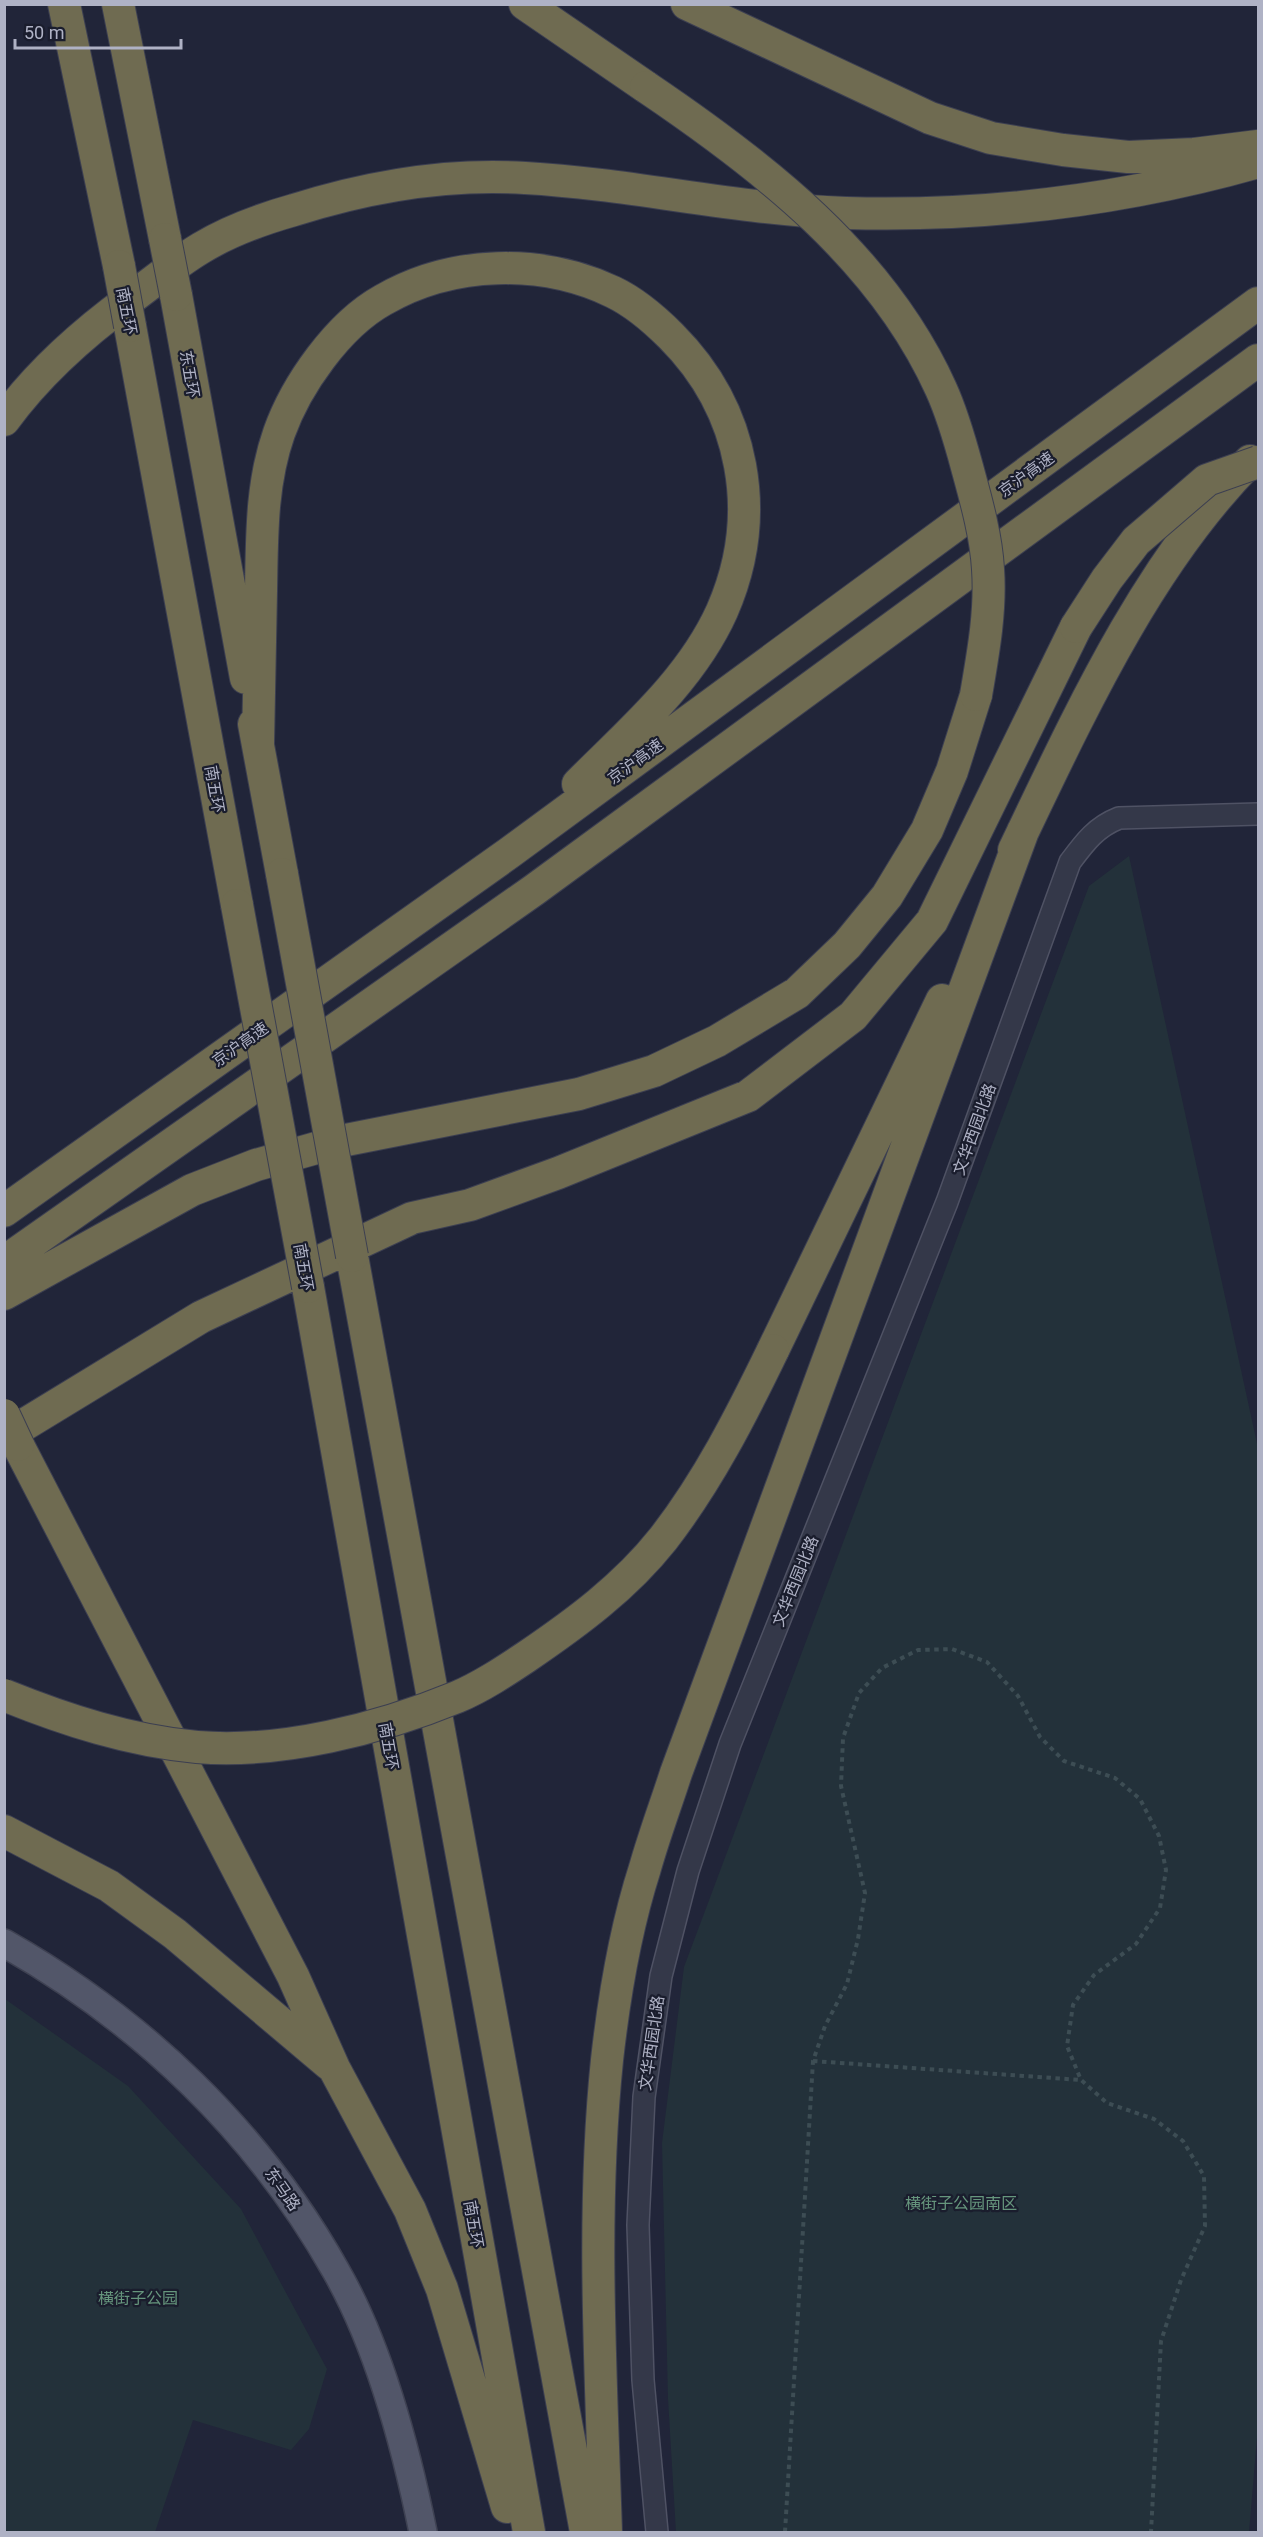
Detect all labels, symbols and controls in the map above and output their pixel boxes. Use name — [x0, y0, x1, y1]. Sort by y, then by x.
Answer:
scale bar — [15, 12, 182, 50]
text: 50 m — [24, 22, 64, 43]
street label: 南五环 — [113, 286, 140, 336]
street label: 东五环 — [176, 349, 203, 399]
street label: 京沪高速 — [995, 448, 1058, 501]
street label: 京沪高速 — [604, 735, 667, 788]
street label: 南五环 — [201, 764, 228, 814]
street label: 京沪高速 — [209, 1018, 272, 1071]
street label: 文华西园北路 — [949, 1081, 1000, 1178]
street label: 南五环 — [290, 1242, 317, 1292]
street label: 文华西园北路 — [769, 1533, 822, 1629]
street label: 南五环 — [375, 1721, 402, 1771]
street label: 文华西园北路 — [635, 1994, 668, 2092]
street label: 东马路 — [261, 2164, 304, 2214]
park label: 横街子公园南区 — [905, 2194, 1017, 2213]
street label: 南五环 — [460, 2199, 487, 2249]
park label: 横街子公园 — [98, 2289, 178, 2308]

